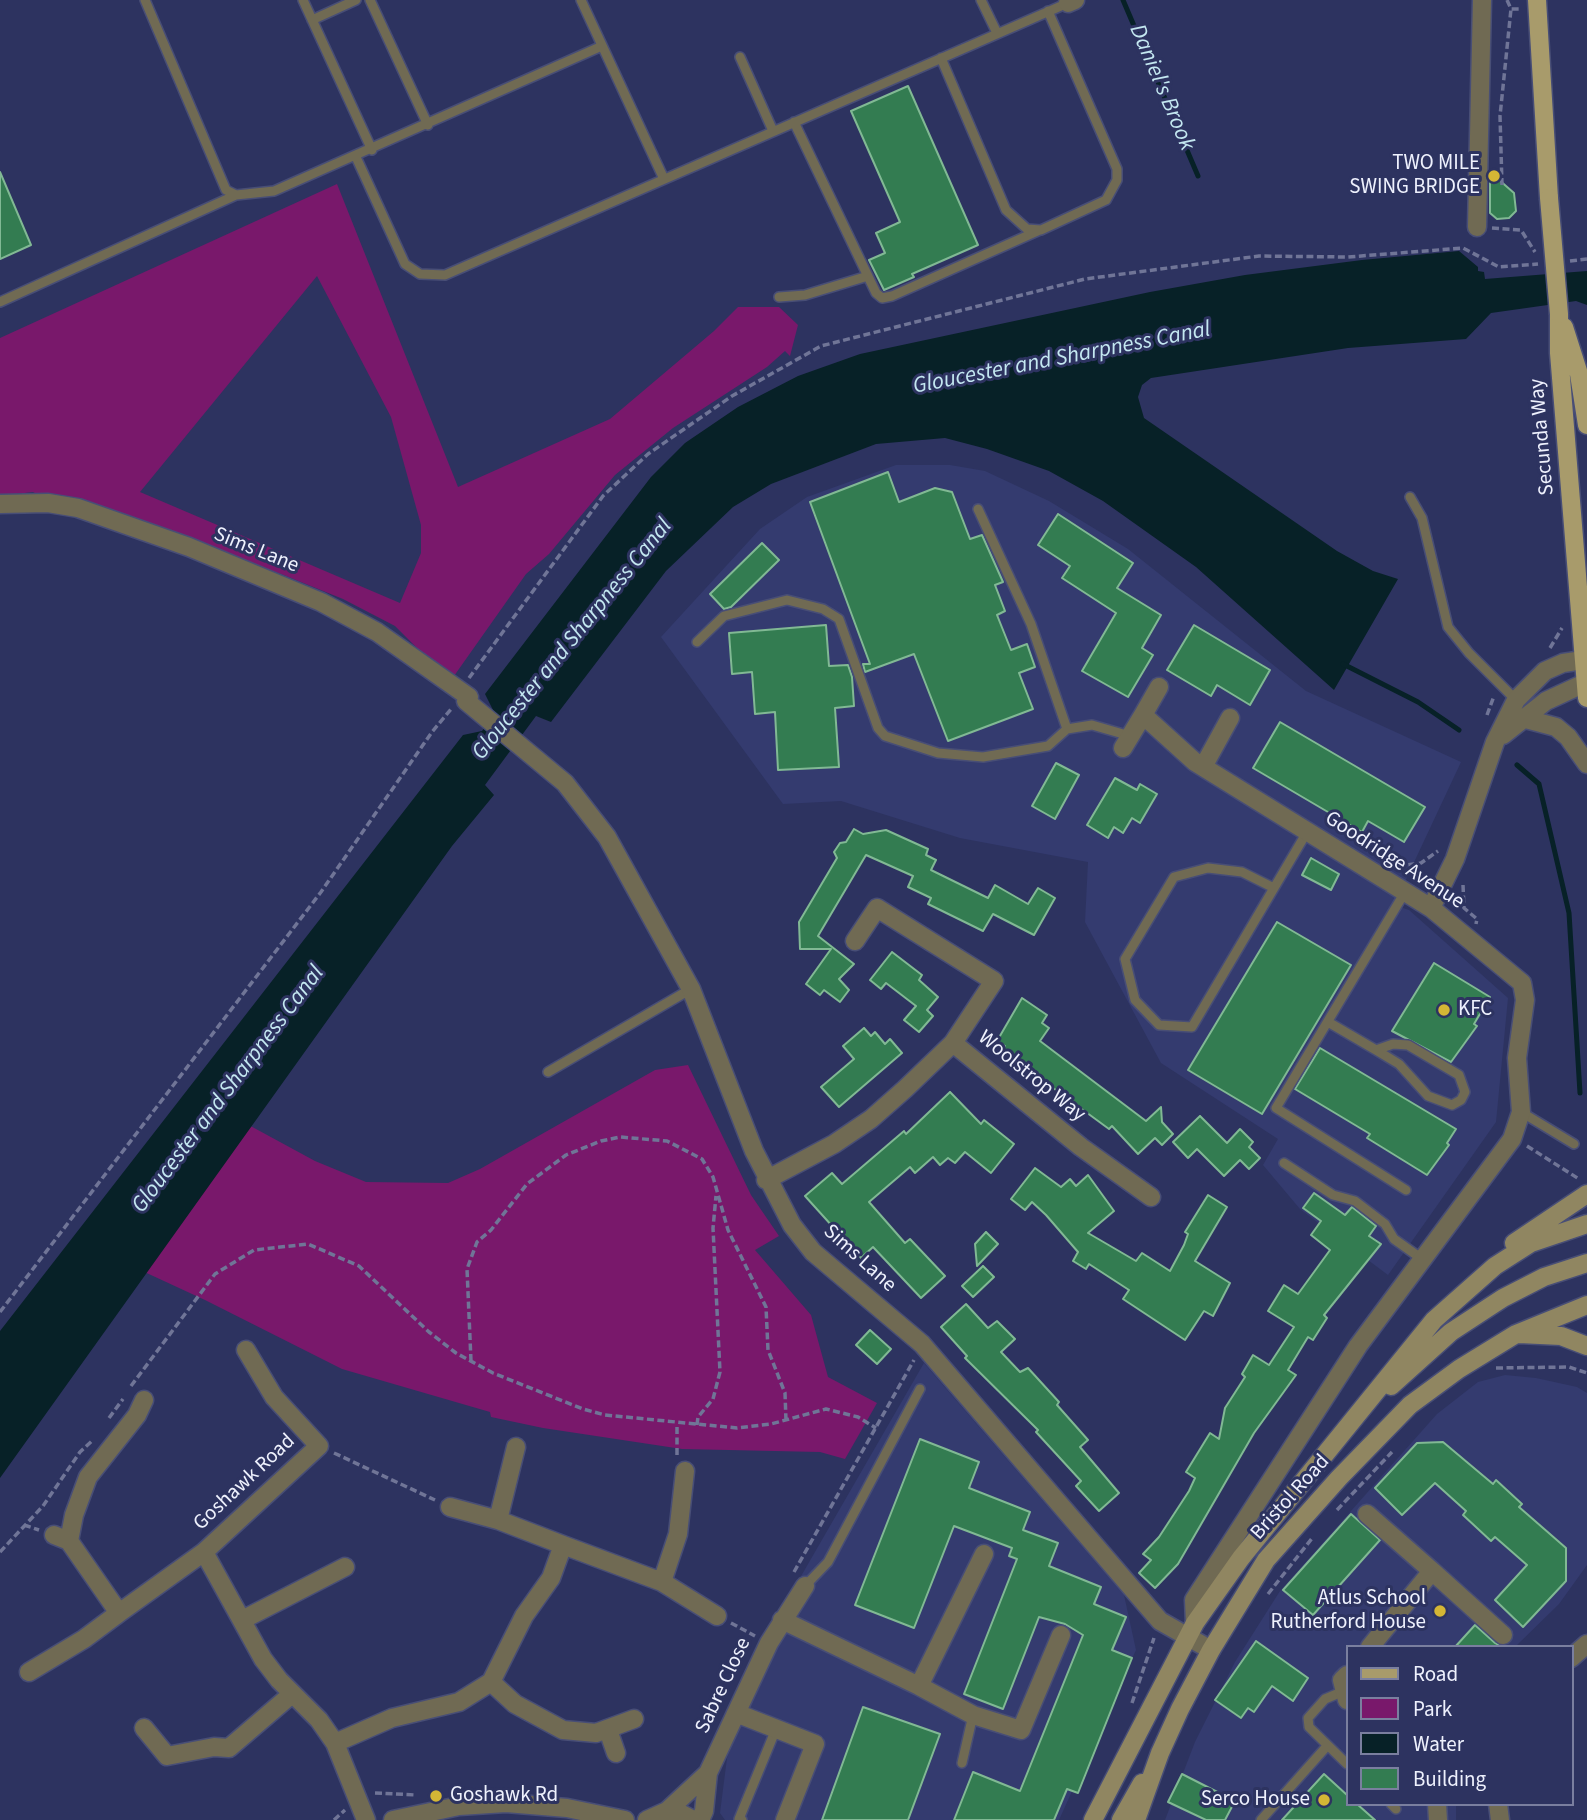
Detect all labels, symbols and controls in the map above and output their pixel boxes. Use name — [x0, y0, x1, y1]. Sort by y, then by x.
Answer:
water label: Daniel's Brook — [1122, 21, 1200, 155]
place label: TWO MILE SWING BRIDGE — [1349, 151, 1480, 201]
marker: TWO MILE SWING BRIDGE — [1486, 168, 1502, 184]
water label: Gloucester and Sharpness Canal — [911, 317, 1213, 401]
street label: Secunda Way — [1525, 378, 1561, 496]
water label: Gloucester and Sharpness Canal — [467, 514, 679, 766]
street label: Sims Lane — [210, 523, 302, 579]
street label: Goodridge Avenue — [1320, 807, 1468, 915]
water label: Gloucester and Sharpness Canal — [127, 961, 331, 1219]
place label: KFC — [1458, 997, 1492, 1023]
marker: KFC — [1436, 1002, 1452, 1018]
street label: Woolstrop Way — [972, 1026, 1090, 1128]
street label: Sims Lane — [817, 1220, 901, 1298]
street label: Goshawk Road — [189, 1430, 301, 1536]
street label: Bristol Road — [1246, 1450, 1336, 1546]
place label: Atlus School Rutherford House — [1270, 1586, 1426, 1636]
marker: Atlus School Rutherford House — [1432, 1603, 1448, 1619]
street label: Sabre Close — [691, 1634, 757, 1738]
legend — [1346, 1645, 1573, 1806]
text: Road — [1413, 1659, 1458, 1689]
text: Park — [1413, 1694, 1452, 1724]
text: Water — [1413, 1729, 1464, 1759]
text: Building — [1413, 1764, 1486, 1794]
place label: Goshawk Rd — [450, 1783, 558, 1809]
place label: Serco House — [1201, 1787, 1310, 1813]
marker: Goshawk Rd — [428, 1788, 444, 1804]
marker: Serco House — [1316, 1792, 1332, 1808]

